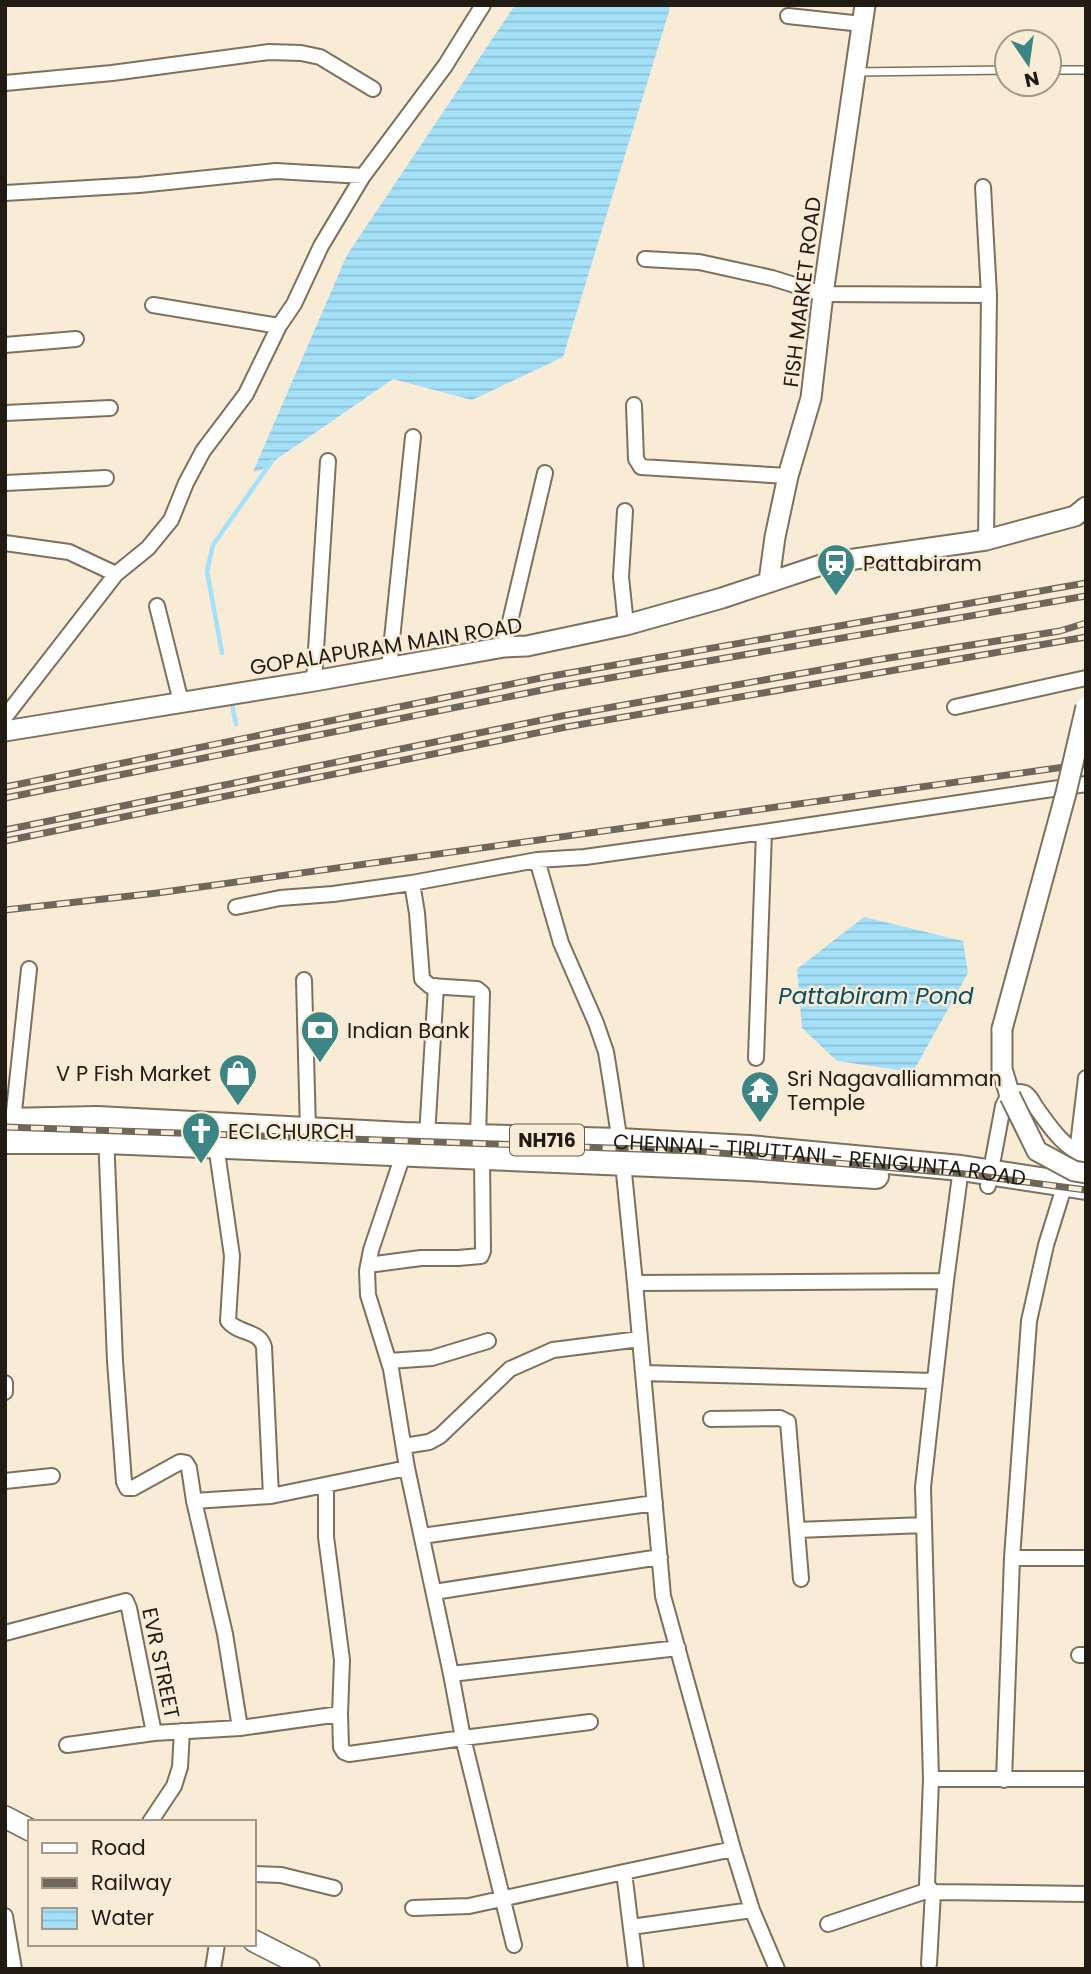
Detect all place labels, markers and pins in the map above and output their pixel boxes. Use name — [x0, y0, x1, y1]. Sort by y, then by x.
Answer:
station icon: Pattabiram — [815, 542, 857, 597]
place label: Pattabiram — [863, 549, 982, 578]
bank icon: Indian Bank — [299, 1009, 341, 1064]
place label: Indian Bank — [347, 1016, 470, 1045]
shop icon: V P Fish Market — [217, 1052, 259, 1107]
place label: V P Fish Market — [56, 1059, 211, 1088]
place label: Sri Nagavalliamman Temple — [787, 1064, 1002, 1117]
temple icon: Sri Nagavalliamman Temple — [739, 1069, 781, 1124]
church icon: ECI CHURCH — [180, 1110, 222, 1165]
place label: ECI CHURCH — [228, 1117, 354, 1146]

